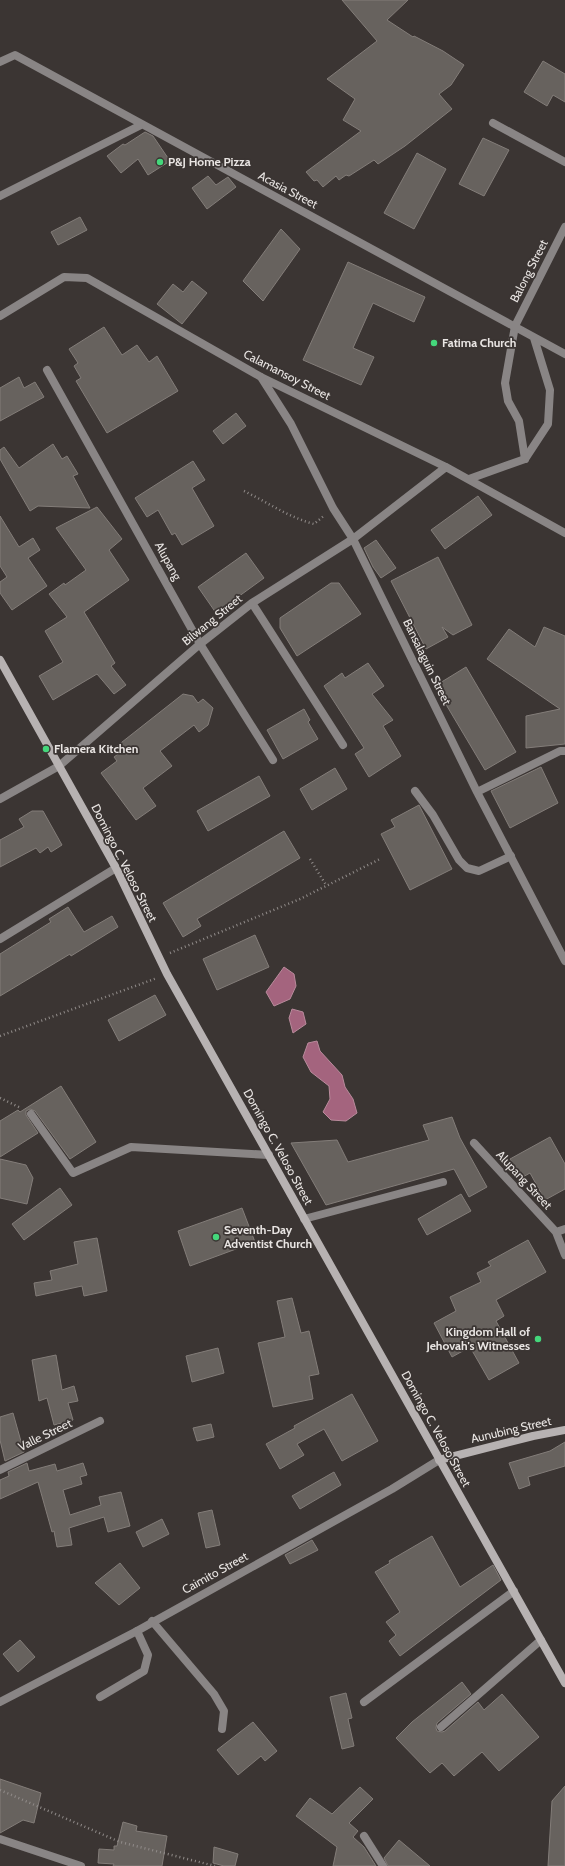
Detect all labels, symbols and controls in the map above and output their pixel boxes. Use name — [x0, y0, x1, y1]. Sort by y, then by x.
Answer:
place label: P&J Home Pizza — [168, 154, 251, 169]
marker: P&J Home Pizza — [155, 157, 165, 167]
street label: Acasia Street — [256, 168, 321, 212]
street label: Balong Street — [506, 237, 551, 305]
place label: Fatima Church — [442, 335, 516, 350]
marker: Fatima Church — [429, 338, 439, 348]
street label: Calamansoy Street — [241, 346, 333, 403]
street label: Alupang — [152, 539, 186, 583]
street label: Bilwang Street — [179, 591, 245, 648]
street label: Bansalaguin Street — [400, 616, 455, 707]
place label: Flamera Kitchen — [54, 741, 138, 756]
marker: Flamera Kitchen — [41, 744, 51, 754]
street label: Domingo C. Veloso Street — [88, 801, 161, 924]
street label: Domingo C. Veloso Street — [240, 1086, 317, 1207]
street label: Alupang Street — [493, 1147, 555, 1212]
place label: Seventh-Day Adventist Church — [224, 1222, 312, 1251]
marker: Seventh-Day Adventist Church — [211, 1232, 221, 1242]
place label: Kingdom Hall of Jehovah's Witnesses — [425, 1324, 530, 1353]
marker: Kingdom Hall of Jehovah's Witnesses — [533, 1334, 543, 1344]
street label: Domingo C. Veloso Street — [398, 1368, 475, 1489]
street label: Aunubing Street — [469, 1413, 553, 1446]
street label: Valle Street — [15, 1415, 74, 1454]
street label: Caimito Street — [179, 1548, 250, 1597]

